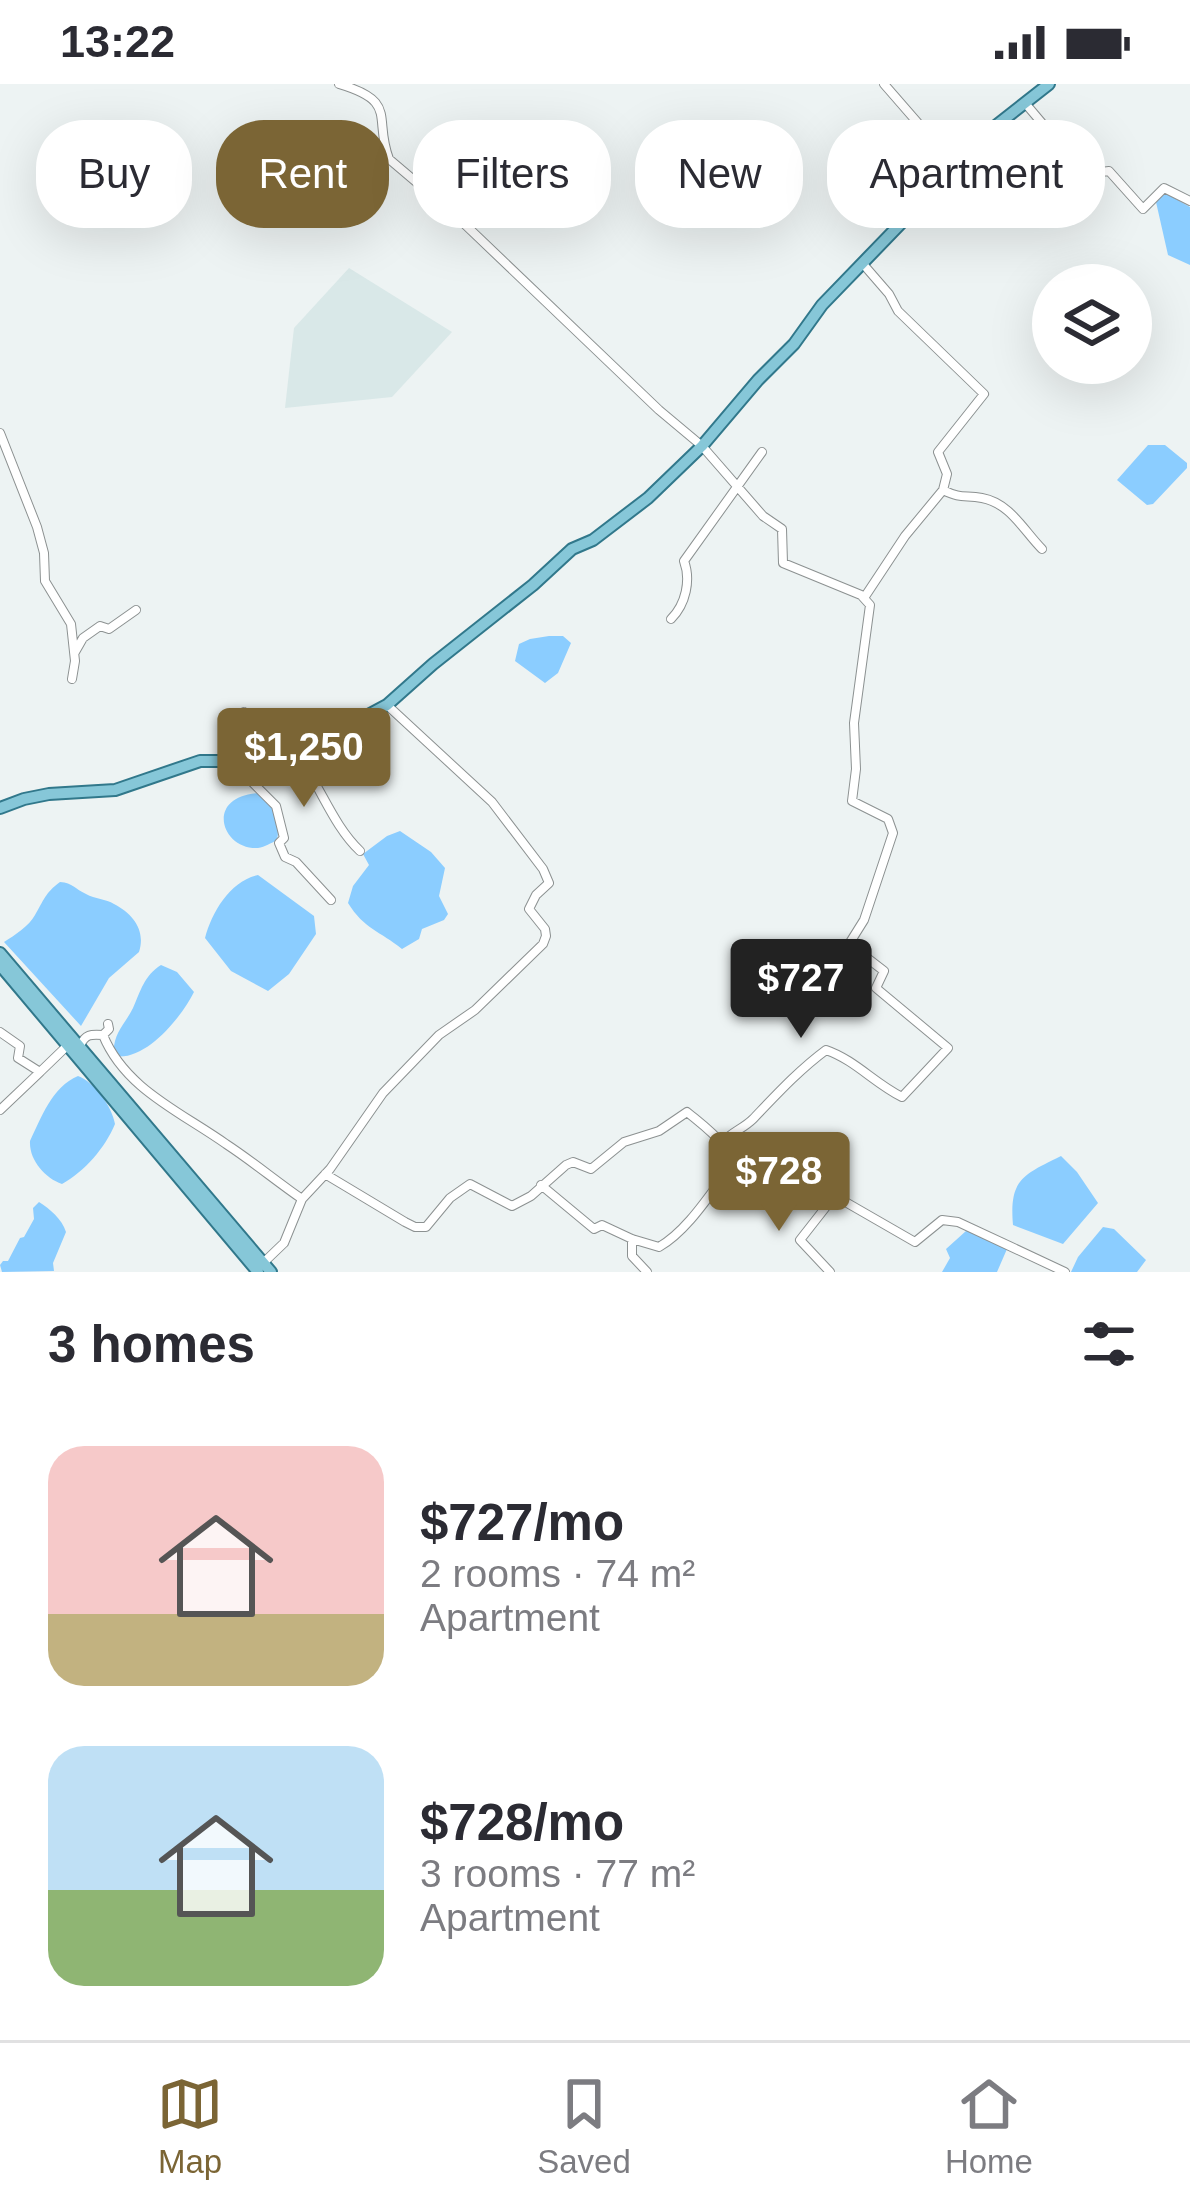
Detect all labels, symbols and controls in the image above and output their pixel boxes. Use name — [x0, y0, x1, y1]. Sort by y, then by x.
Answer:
text: 13:22 — [60, 16, 175, 67]
chip: Buy — [36, 120, 192, 228]
chip: Rent — [216, 120, 389, 228]
chip: Filters — [413, 120, 611, 228]
chip: New — [635, 120, 803, 228]
chip: Apartment — [827, 120, 1105, 228]
map controls — [1032, 264, 1152, 384]
button: layers — [1032, 264, 1152, 384]
pin: $1,250 — [206, 708, 402, 810]
text: $1,250 — [244, 725, 364, 768]
pin: $727 — [730, 939, 872, 1041]
text: $727 — [758, 956, 844, 999]
pin: $728 — [708, 1132, 850, 1234]
text: $728 — [736, 1149, 822, 1192]
icon: filters — [1076, 1311, 1142, 1377]
text: 3 homes — [48, 1316, 255, 1373]
icon: home — [144, 1494, 288, 1638]
text: $727/mo — [420, 1494, 624, 1551]
text: 2 rooms · 74 m² — [420, 1552, 695, 1595]
text: Apartment — [420, 1596, 600, 1639]
icon: home — [144, 1794, 288, 1938]
text: $728/mo — [420, 1794, 624, 1851]
text: 3 rooms · 77 m² — [420, 1852, 695, 1895]
text: Apartment — [420, 1896, 600, 1939]
tab: Map — [157, 2071, 223, 2181]
tab: Saved — [537, 2071, 631, 2181]
tab: Home — [945, 2071, 1033, 2181]

